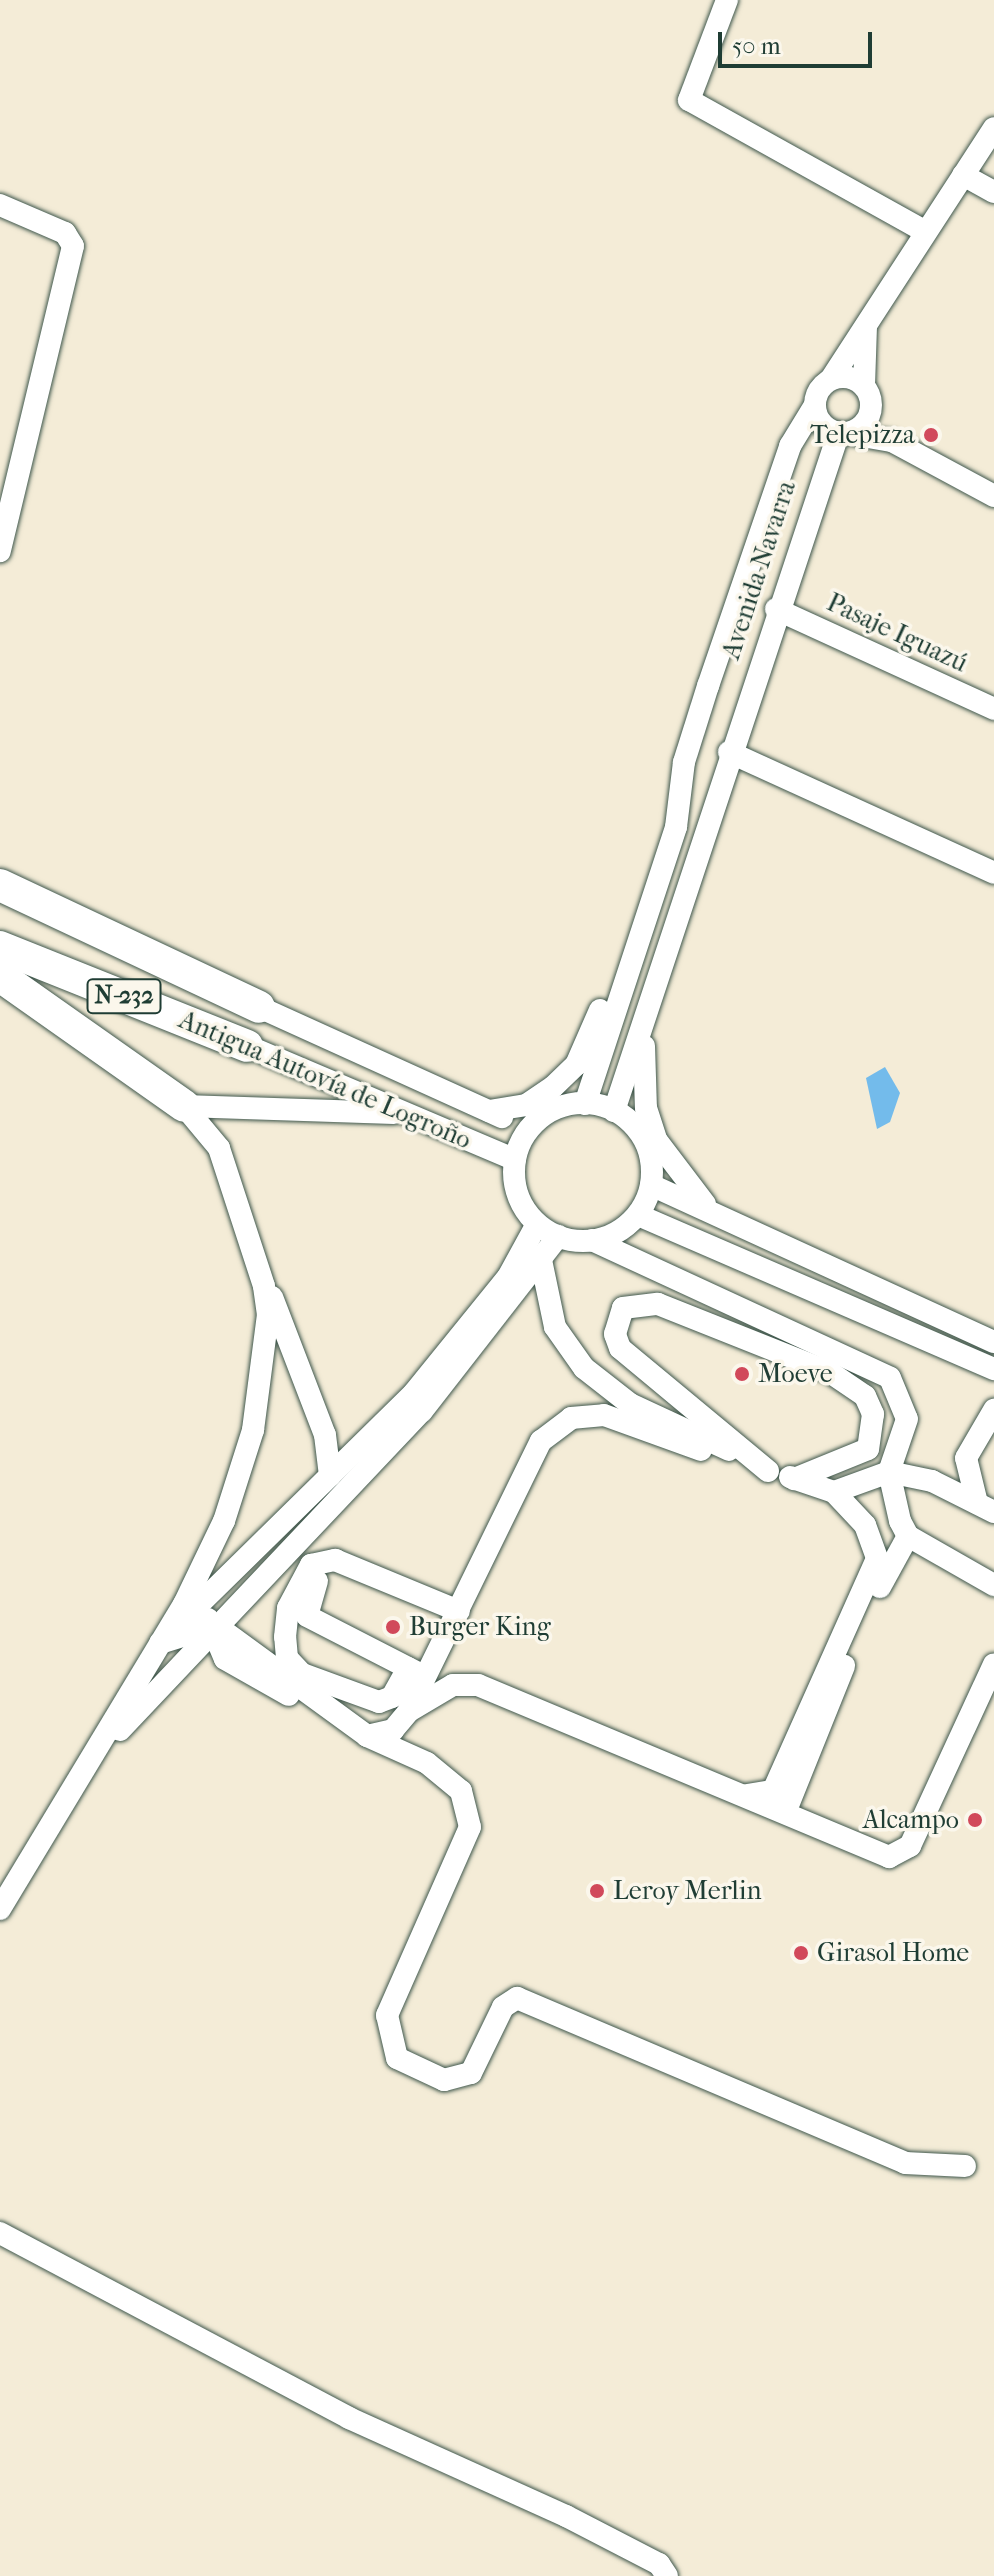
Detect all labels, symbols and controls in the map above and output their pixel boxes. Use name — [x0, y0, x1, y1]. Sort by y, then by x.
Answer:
scale bar — [722, 16, 876, 66]
text: 50 m — [732, 32, 781, 60]
place label: Telepizza — [810, 419, 915, 451]
marker: Telepizza — [922, 426, 940, 444]
street label: Avenida Navarra — [715, 477, 803, 663]
street label: Pasaje Iguazú — [822, 587, 972, 679]
road number: N-232 — [86, 976, 162, 1016]
street label: Antigua Autovía de Logroño — [174, 1004, 476, 1156]
place label: Moeve — [758, 1358, 833, 1390]
marker: Moeve — [733, 1365, 751, 1383]
place label: Burger King — [409, 1611, 551, 1643]
marker: Burger King — [384, 1618, 402, 1636]
place label: Alcampo — [863, 1804, 959, 1836]
marker: Alcampo — [966, 1811, 984, 1829]
place label: Leroy Merlin — [613, 1875, 762, 1907]
marker: Leroy Merlin — [588, 1882, 606, 1900]
place label: Girasol Home — [817, 1937, 969, 1969]
marker: Girasol Home — [792, 1944, 810, 1962]

